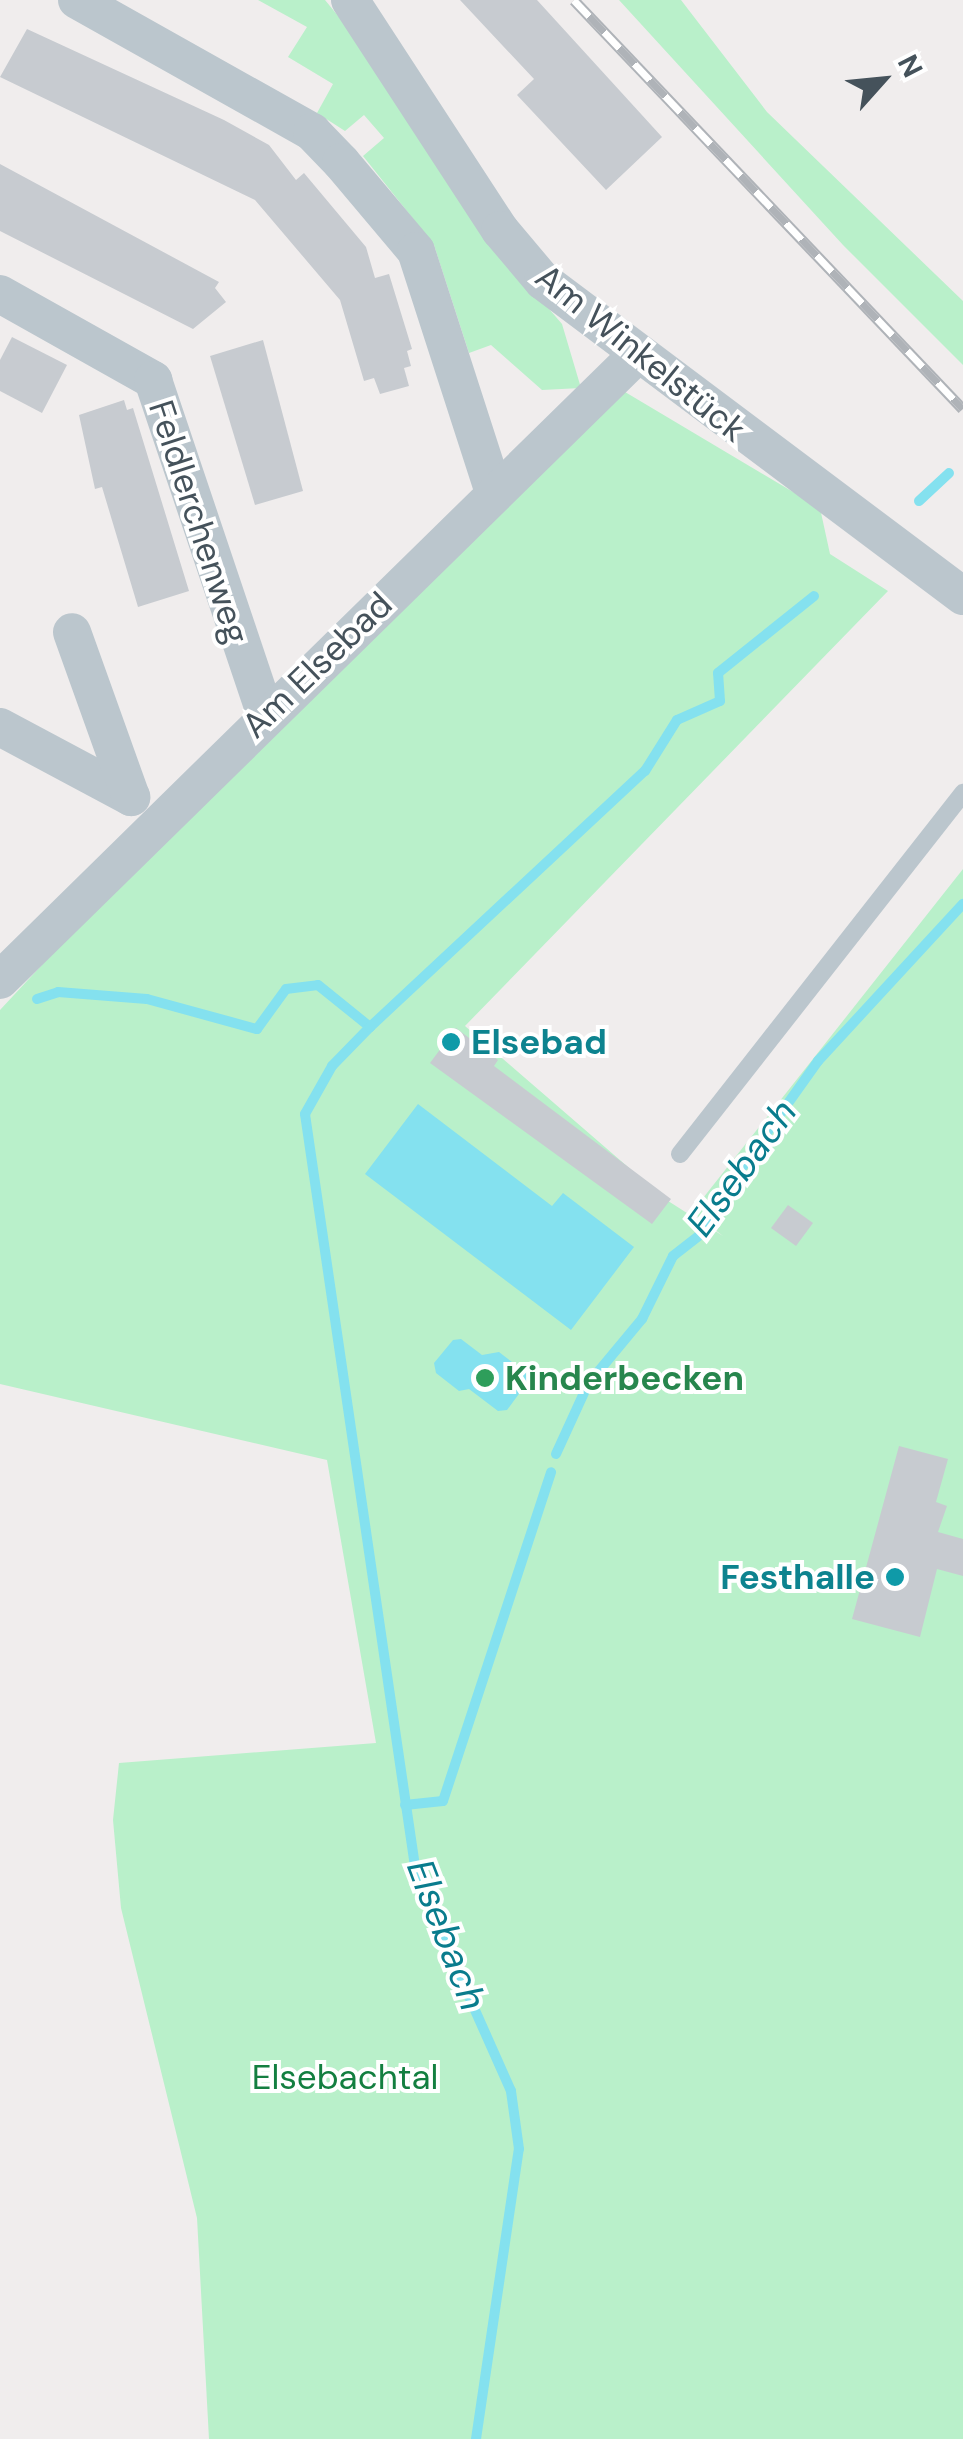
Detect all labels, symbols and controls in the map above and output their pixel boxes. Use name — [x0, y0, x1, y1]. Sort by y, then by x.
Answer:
north arrow — [833, 30, 933, 130]
text: N — [889, 49, 931, 84]
street label: Am Winkelstück — [527, 255, 755, 451]
street label: Feldlerchenweg — [140, 395, 258, 649]
street label: Am Elsebad — [233, 583, 401, 747]
place label: Elsebad — [471, 1021, 607, 1063]
marker: Elsebad — [440, 1031, 462, 1053]
water label: Elsebach — [677, 1091, 807, 1245]
place label: Kinderbecken — [505, 1357, 744, 1399]
marker: Kinderbecken — [474, 1367, 496, 1389]
place label: Festhalle — [720, 1556, 875, 1598]
marker: Festhalle — [884, 1566, 906, 1588]
water label: Elsebach — [396, 1853, 496, 2017]
park label: Elsebachtal — [252, 2056, 438, 2098]

